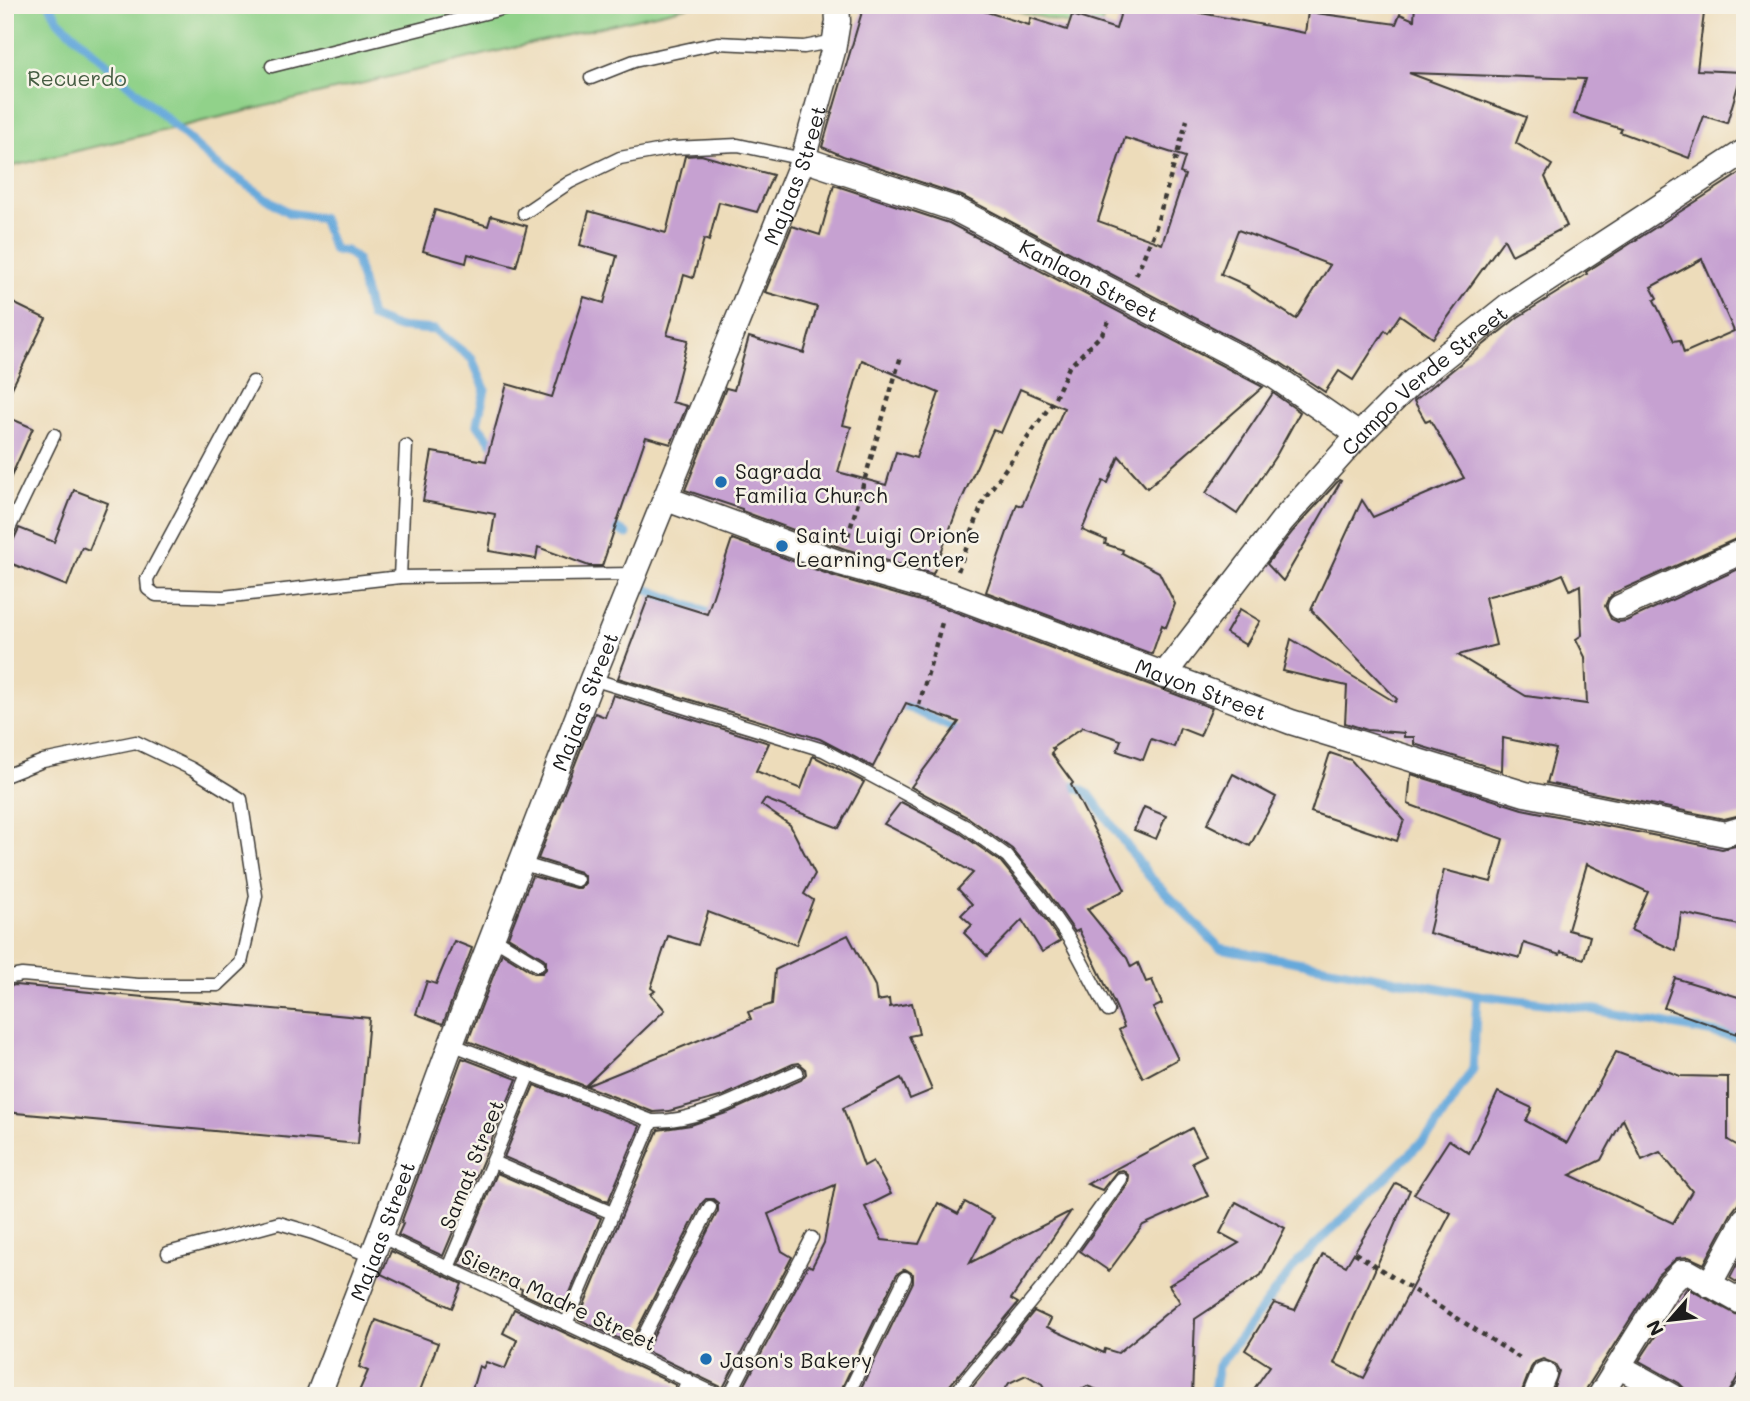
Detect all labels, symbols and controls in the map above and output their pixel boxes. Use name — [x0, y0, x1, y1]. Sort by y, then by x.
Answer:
park label: Recuerdo — [27, 64, 127, 91]
street label: Majaas Street — [756, 102, 831, 249]
street label: Kanlaon Street — [1015, 232, 1164, 327]
street label: Campo Verde Street — [1334, 299, 1512, 460]
place label: Sagrada Familia Church — [735, 457, 888, 508]
marker: Sagrada Familia Church — [713, 474, 729, 490]
place label: Saint Luigi Orione Learning Center — [796, 521, 980, 572]
marker: Saint Luigi Orione Learning Center — [774, 538, 790, 554]
street label: Majaas Street — [544, 628, 623, 774]
street label: Mayon Street — [1132, 651, 1271, 725]
street label: Samat Street — [433, 1095, 509, 1233]
street label: Majaas Street — [343, 1157, 420, 1304]
street label: Sierra Madre Street — [457, 1242, 661, 1356]
north arrow — [1634, 1286, 1704, 1356]
text: N — [1640, 1316, 1669, 1340]
place label: Jason's Bakery — [720, 1346, 872, 1373]
marker: Jason's Bakery — [698, 1351, 714, 1367]

